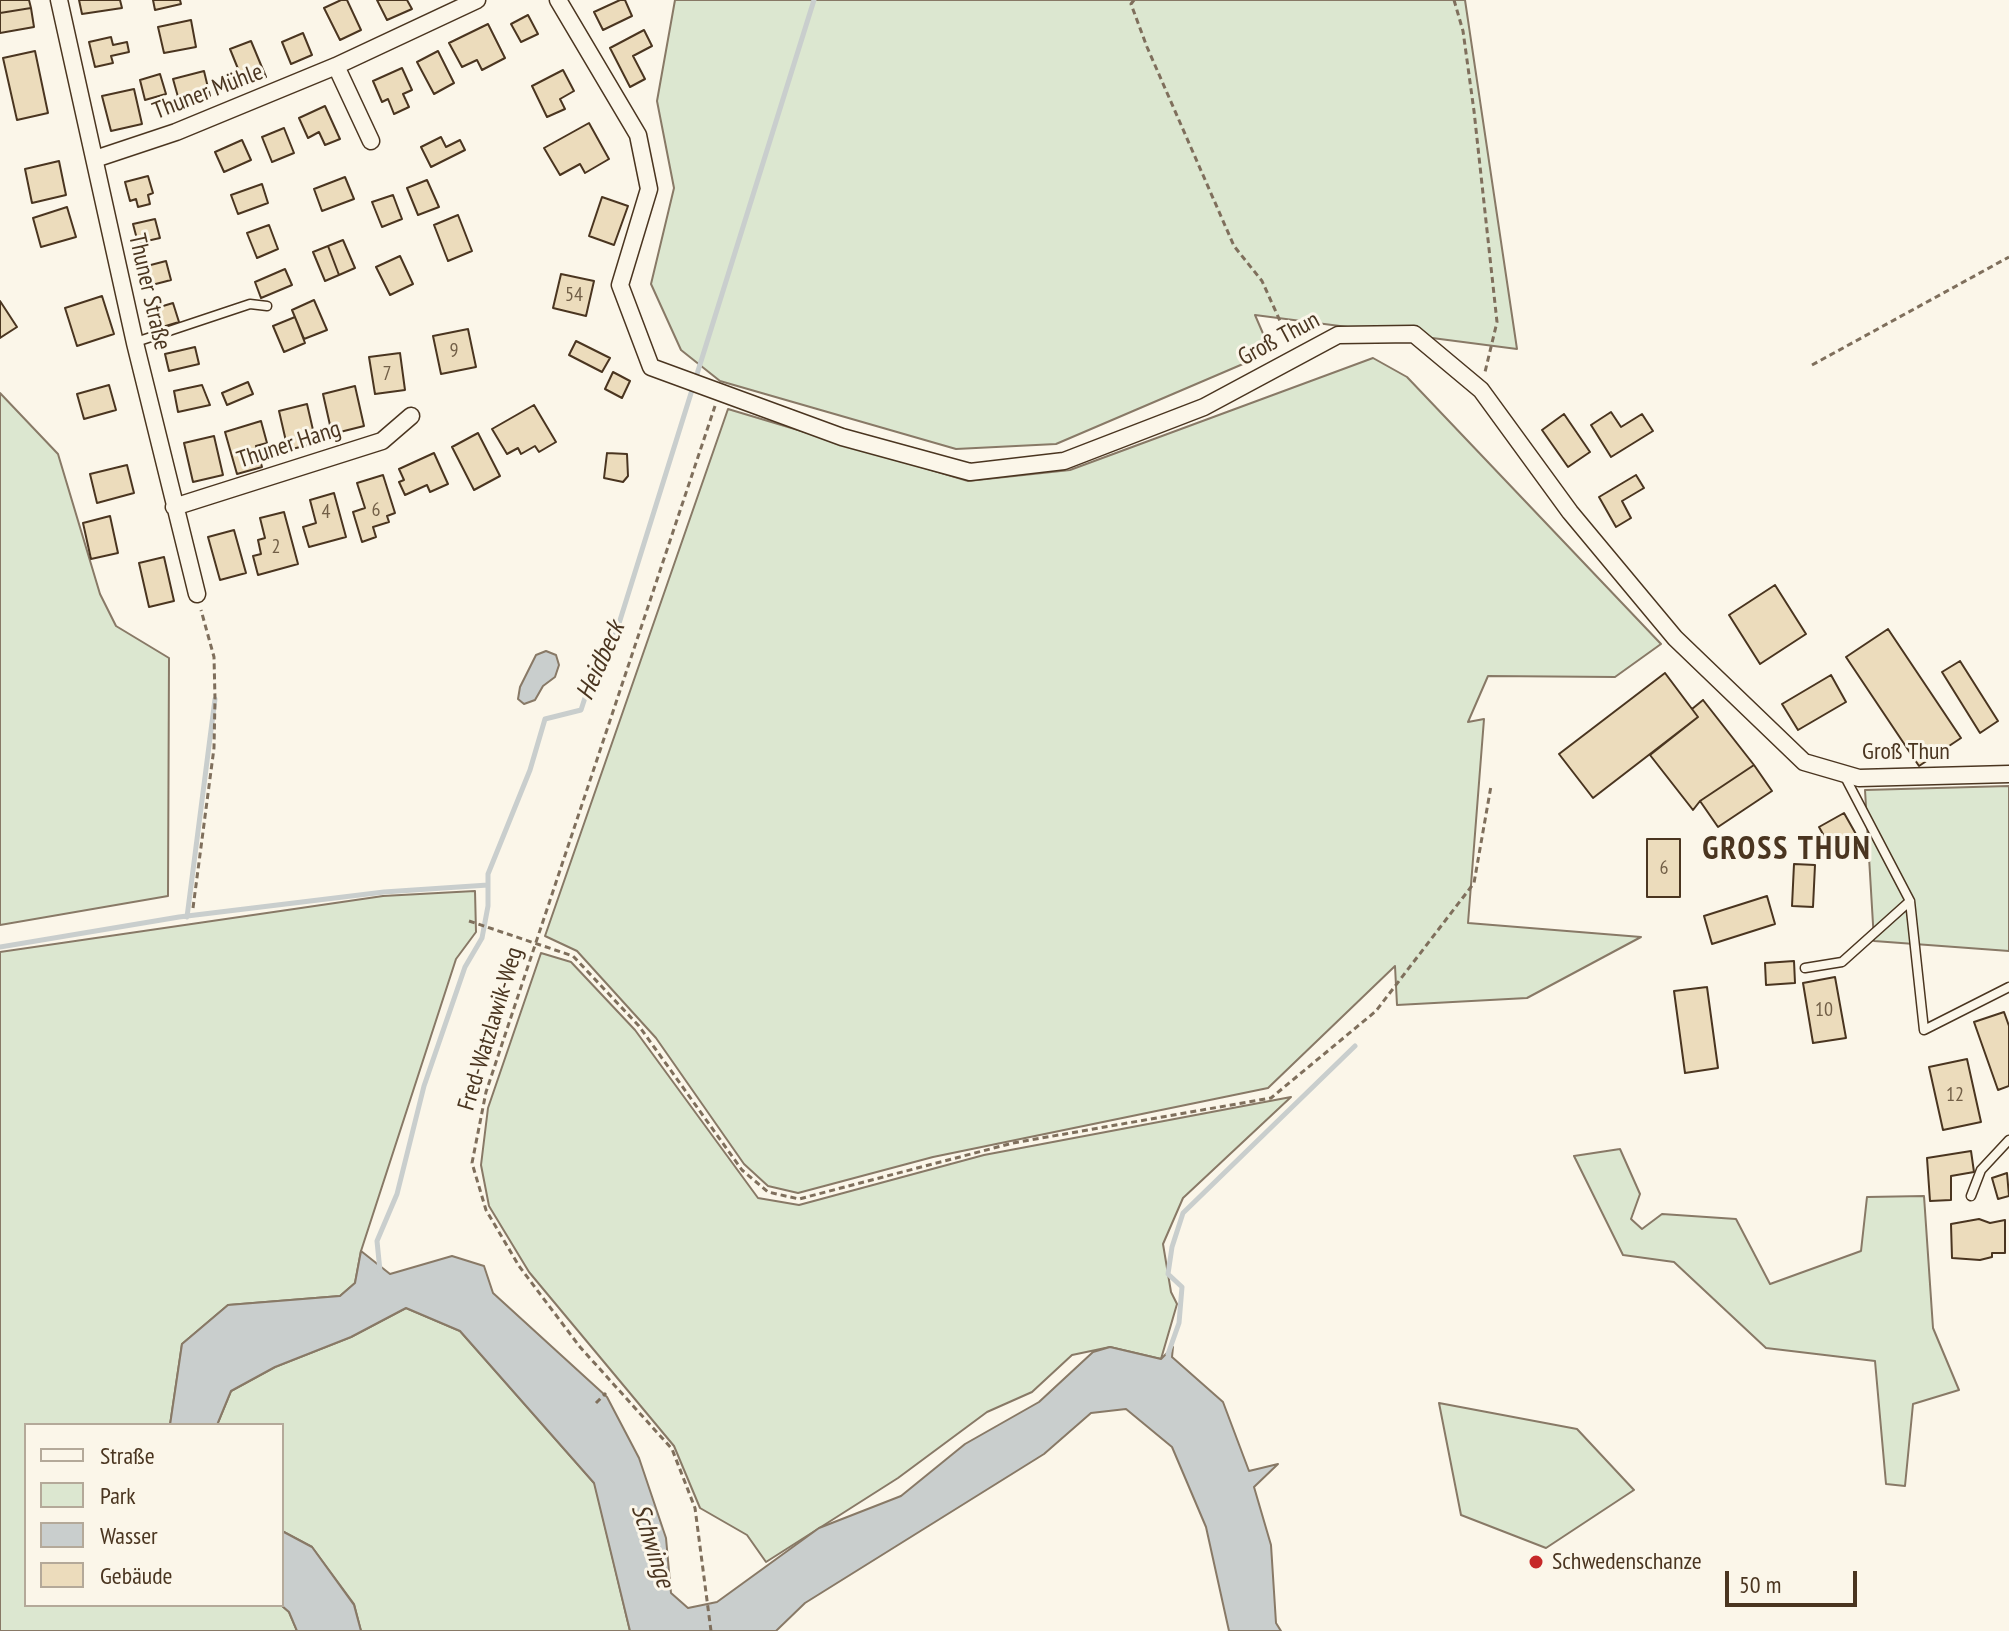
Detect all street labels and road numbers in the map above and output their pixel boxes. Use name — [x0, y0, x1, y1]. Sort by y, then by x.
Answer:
street label: Thuner Mühle — [149, 58, 267, 126]
street label: Thuner Straße — [122, 231, 176, 353]
street label: Groß Thun — [1233, 306, 1325, 372]
street label: Thuner Hang — [234, 415, 344, 475]
street label: Groß Thun — [1862, 738, 1950, 766]
street label: Fred-Watzlawik-Weg — [453, 944, 529, 1114]

